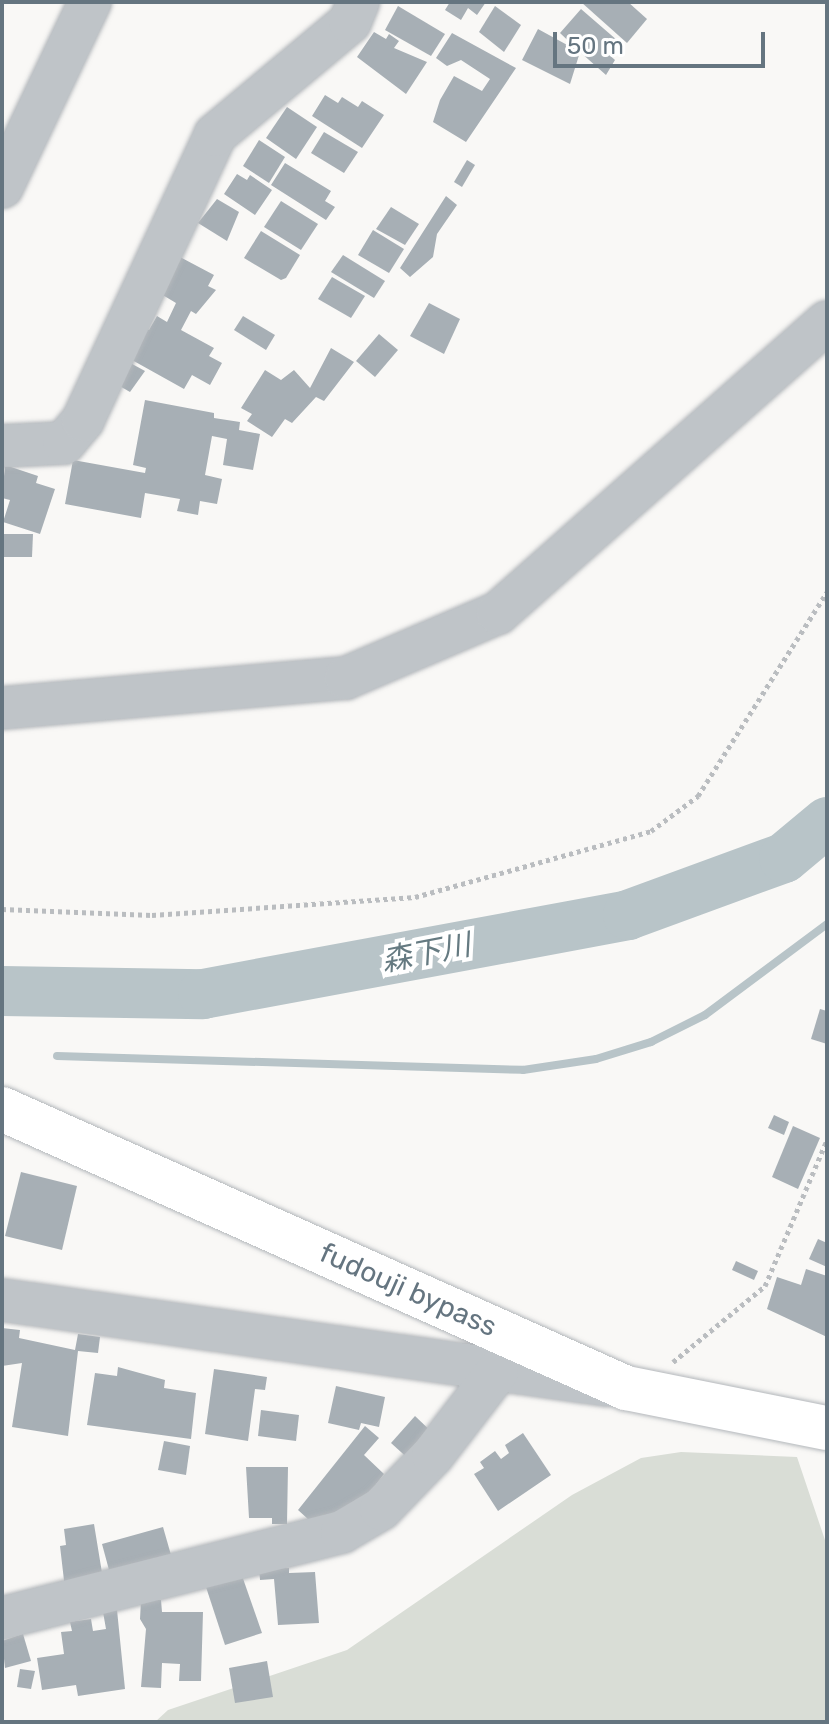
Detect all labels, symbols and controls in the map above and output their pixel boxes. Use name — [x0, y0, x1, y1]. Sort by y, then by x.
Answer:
scale bar — [557, 16, 769, 66]
text: 50 m — [567, 32, 624, 60]
water label: 森下川 — [378, 927, 474, 979]
street label: fudouji bypass — [314, 1236, 502, 1344]

